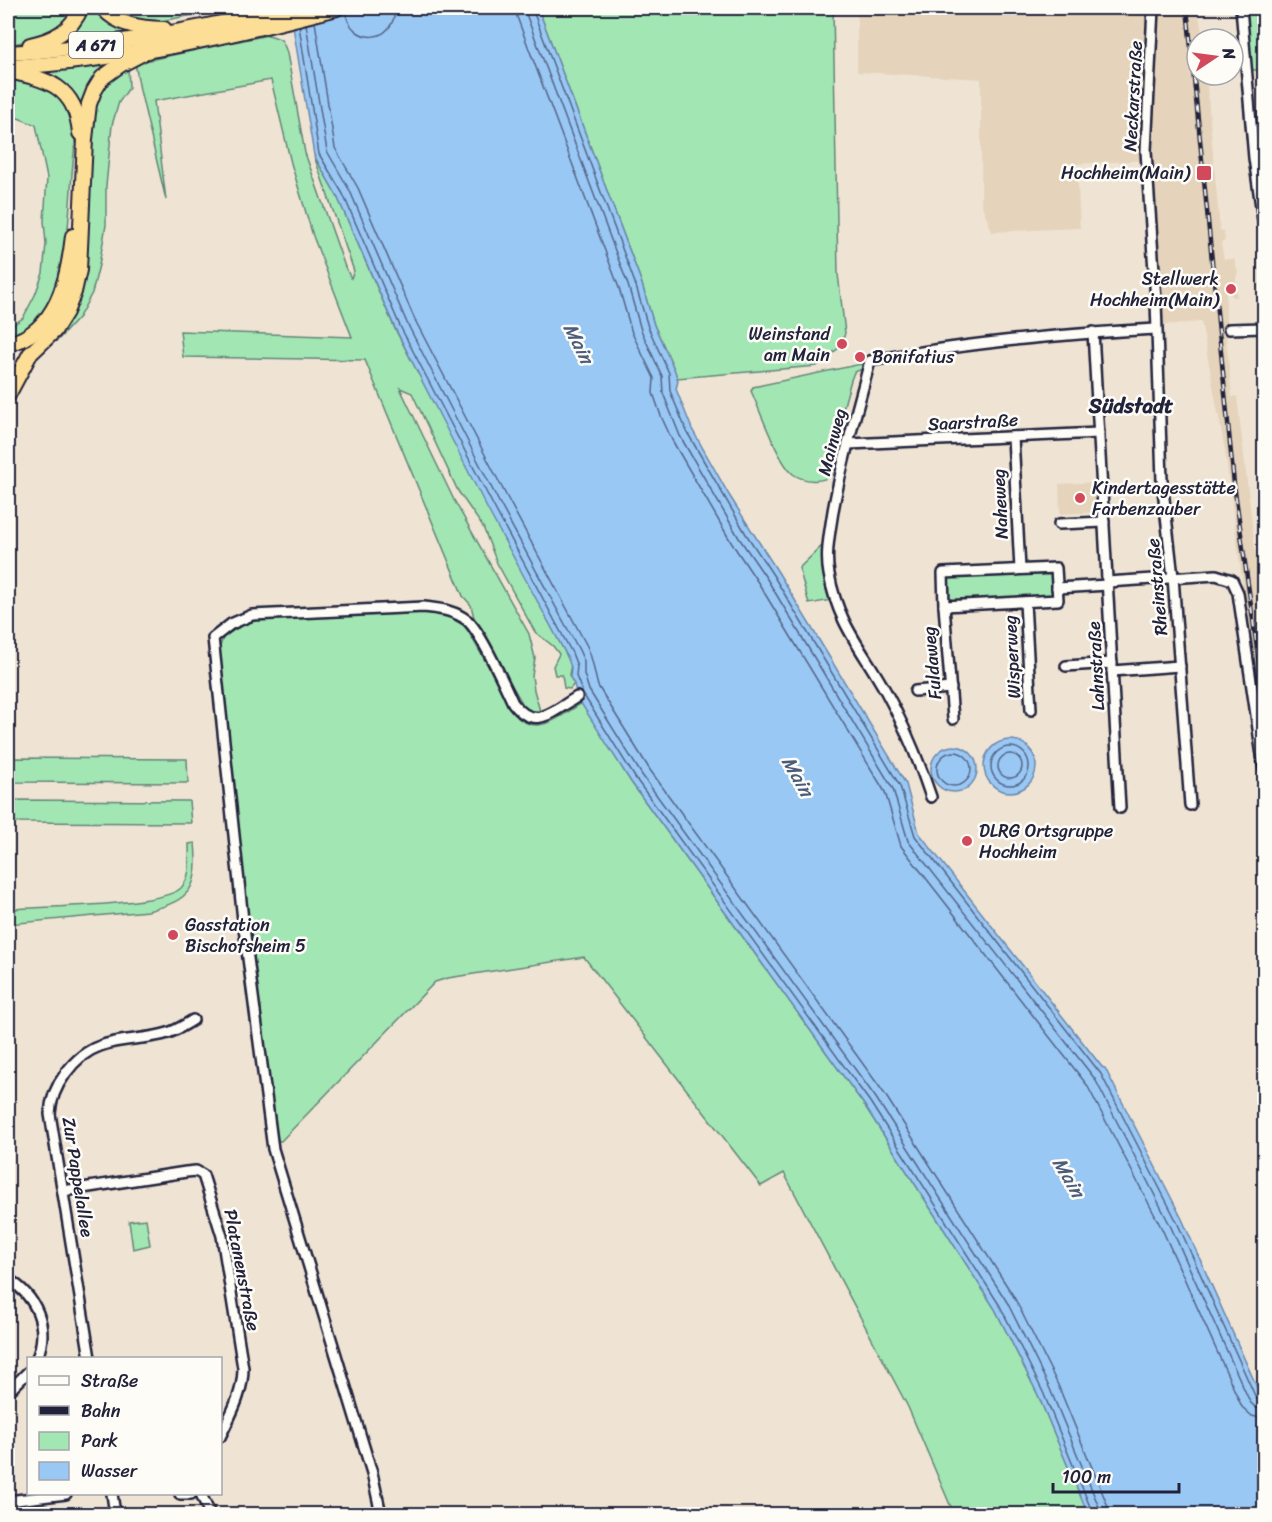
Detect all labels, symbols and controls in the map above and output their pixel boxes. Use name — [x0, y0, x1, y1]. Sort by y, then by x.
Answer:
north arrow — [1185, 27, 1245, 87]
road number: A 671 — [69, 32, 123, 58]
street label: Neckarstraße — [1114, 40, 1152, 152]
text: N — [1214, 44, 1245, 63]
place label: Hochheim(Main) — [1061, 157, 1192, 189]
marker: Hochheim(Main) — [1195, 164, 1213, 182]
place label: Stellwerk Hochheim(Main) — [1090, 263, 1221, 316]
marker: Stellwerk Hochheim(Main) — [1224, 282, 1238, 296]
water label: Main — [553, 316, 605, 372]
place label: Weinstand am Main — [748, 318, 832, 371]
marker: Weinstand am Main — [835, 337, 849, 351]
place label: Bonifatius — [872, 341, 955, 373]
marker: Bonifatius — [853, 350, 867, 364]
district label: Südstadt — [1088, 387, 1174, 425]
street label: Saarstraße — [927, 404, 1019, 440]
street label: Mainweg — [808, 405, 856, 479]
street label: Naheweg — [982, 468, 1018, 540]
place label: Kindertagesstätte Farbenzauber — [1092, 472, 1236, 525]
marker: Kindertagesstätte Farbenzauber — [1073, 491, 1087, 505]
street label: Rheinstraße — [1137, 537, 1177, 637]
street label: Wisperweg — [994, 614, 1030, 700]
street label: Lahnstraße — [1078, 620, 1114, 711]
street label: Fuldaweg — [913, 625, 951, 701]
water label: Main — [772, 749, 824, 805]
place label: DLRG Ortsgruppe Hochheim — [979, 815, 1113, 868]
marker: DLRG Ortsgruppe Hochheim — [960, 834, 974, 848]
place label: Gasstation Bischofsheim 5 — [185, 909, 306, 962]
marker: Gasstation Bischofsheim 5 — [166, 928, 180, 942]
street label: Zur Pappelallee — [53, 1115, 103, 1240]
water label: Main — [1043, 1150, 1096, 1206]
street label: Platanenstraße — [214, 1206, 270, 1334]
legend — [27, 1357, 222, 1495]
text: Straße — [81, 1365, 138, 1397]
text: Bahn — [81, 1395, 121, 1427]
text: Park — [81, 1425, 118, 1457]
text: Wasser — [81, 1455, 139, 1487]
scale bar — [1053, 1456, 1179, 1494]
text: 100 m — [1062, 1461, 1111, 1493]

